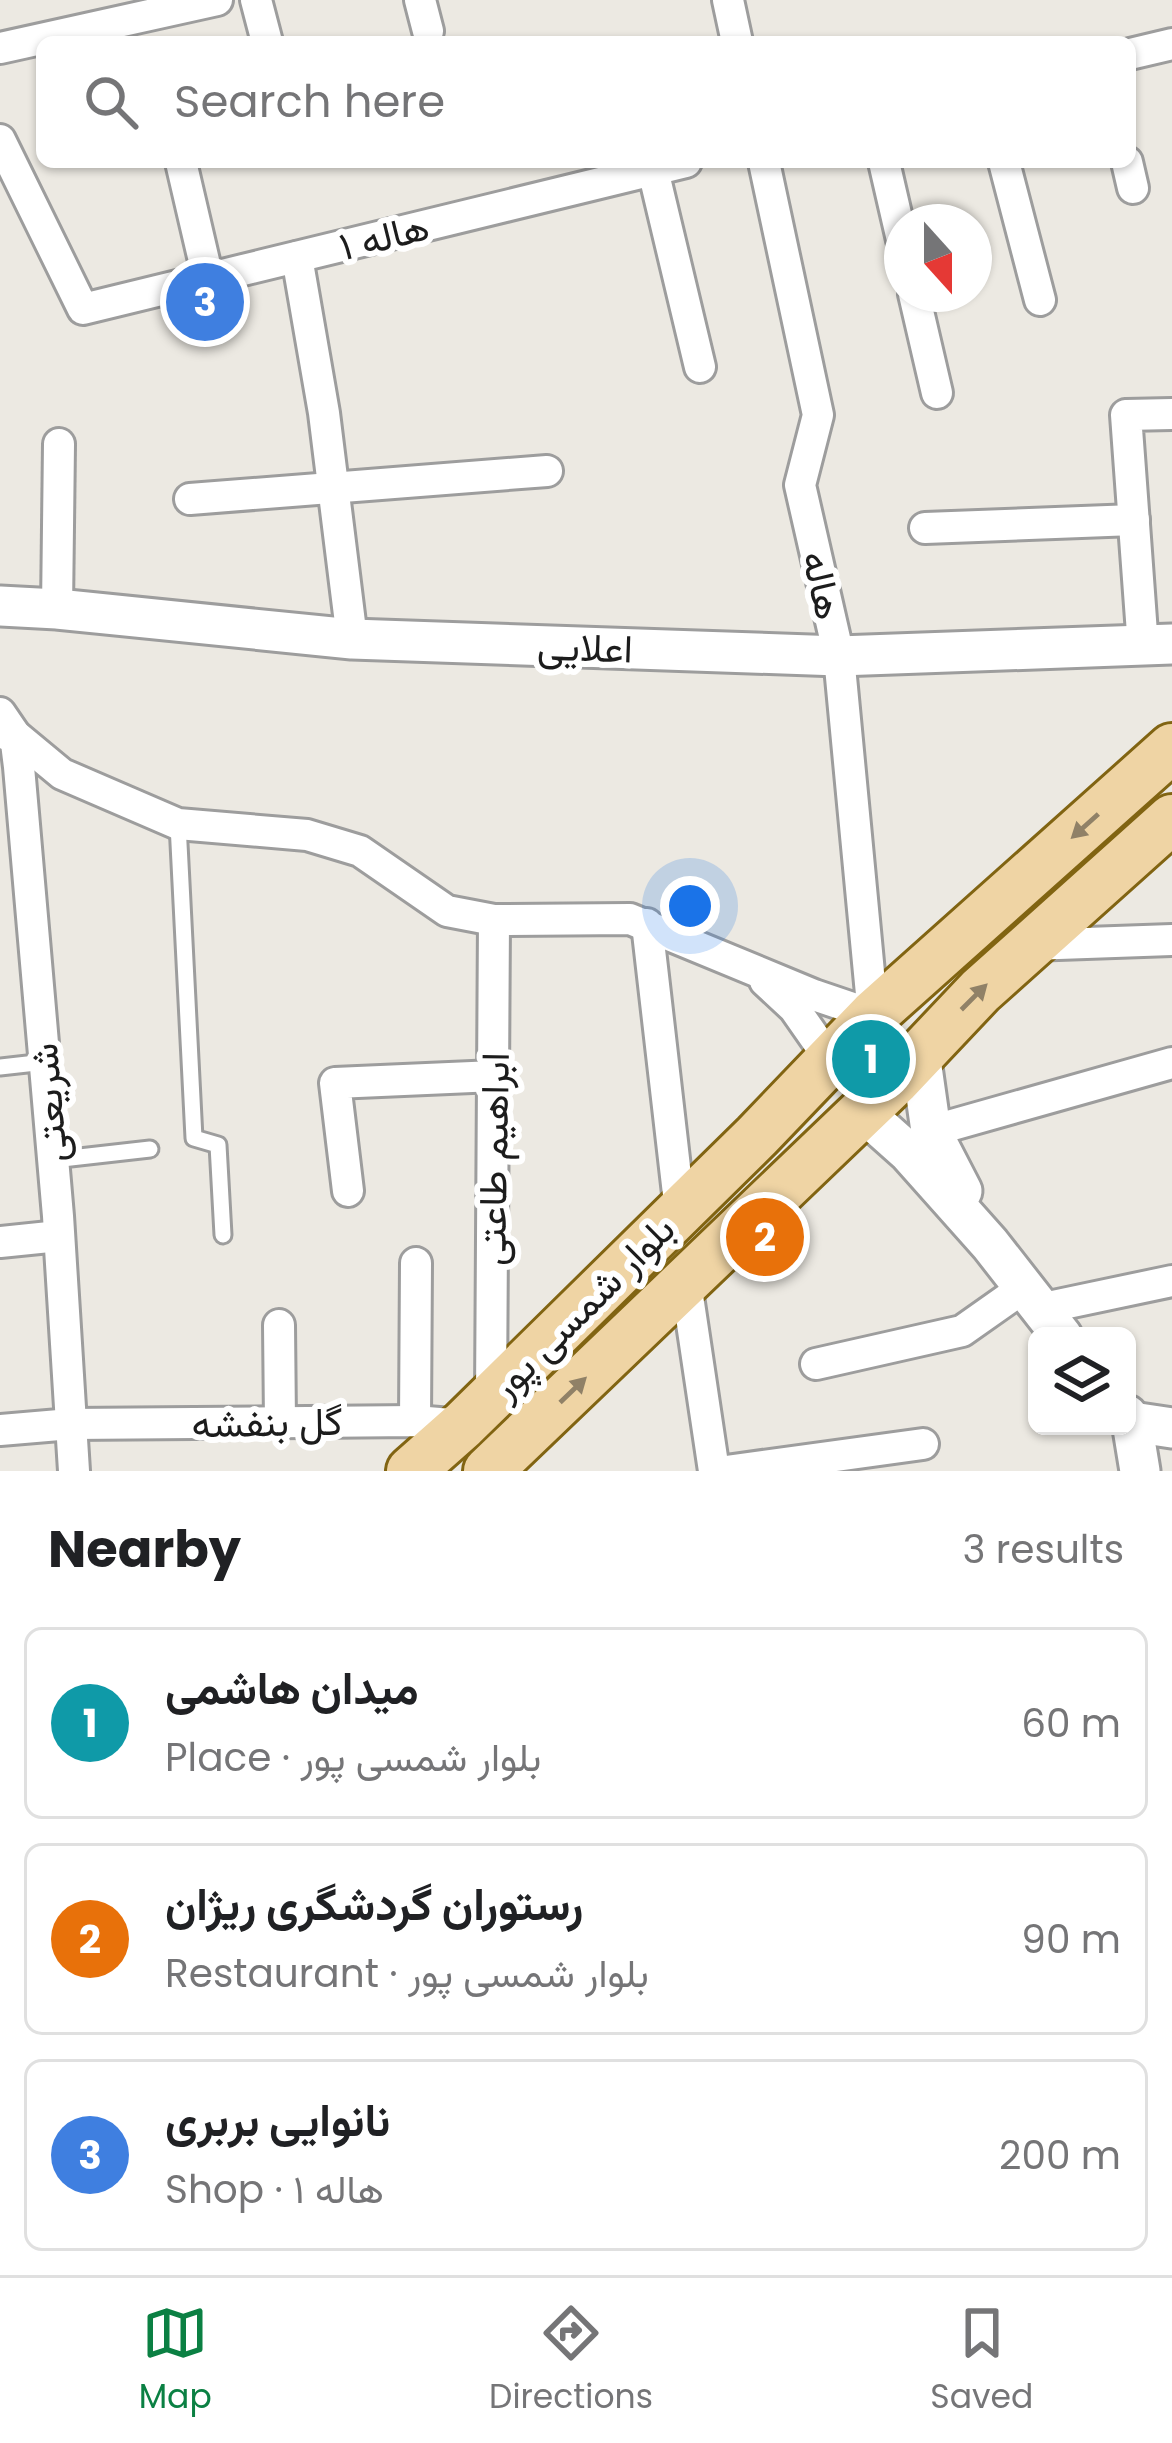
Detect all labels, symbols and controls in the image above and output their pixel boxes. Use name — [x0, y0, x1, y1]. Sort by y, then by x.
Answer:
search box — [36, 36, 1136, 168]
icon: search — [78, 69, 144, 135]
text: Search here — [174, 70, 445, 133]
street label: هاله ۱ — [334, 199, 435, 274]
north arrow — [884, 204, 992, 312]
pin: 3 — [166, 257, 244, 347]
street label: هاله — [788, 545, 857, 625]
street label: اعلایی — [536, 618, 634, 677]
one-way arrow — [1070, 812, 1100, 839]
your location — [660, 876, 720, 936]
one-way arrow — [959, 984, 988, 1012]
pin: 1 — [832, 1014, 910, 1104]
street label: شریعتی — [16, 1041, 81, 1165]
street label: ابراهیم طاعتی — [464, 1052, 523, 1266]
pin: 2 — [726, 1192, 804, 1282]
street label: بلوار شمسی پور — [477, 1203, 687, 1413]
map controls — [1028, 1327, 1136, 1435]
button: layers — [1028, 1327, 1136, 1435]
one-way arrow — [558, 1377, 587, 1405]
street label: گل بنفشه — [191, 1394, 343, 1451]
text: Nearby — [48, 1513, 241, 1585]
text: 3 results — [962, 1522, 1124, 1577]
text: میدان هاشمی — [165, 1657, 419, 1720]
text: 1 — [83, 1696, 97, 1751]
text: 60 m — [1021, 1696, 1121, 1751]
text: Place · بلوار شمسی پور — [165, 1730, 541, 1785]
text: رستوران گردشگری ریژان — [165, 1873, 583, 1936]
text: 2 — [79, 1912, 101, 1967]
text: 90 m — [1021, 1912, 1121, 1967]
text: Restaurant · بلوار شمسی پور — [165, 1946, 649, 2001]
text: نانوایی بربری — [165, 2089, 390, 2152]
text: 3 — [78, 2128, 102, 2183]
text: 200 m — [999, 2128, 1121, 2183]
text: Shop · هاله ۱ — [165, 2162, 384, 2217]
tab: Map — [139, 2300, 212, 2422]
tab: Directions — [489, 2300, 653, 2422]
tab: Saved — [930, 2300, 1033, 2422]

